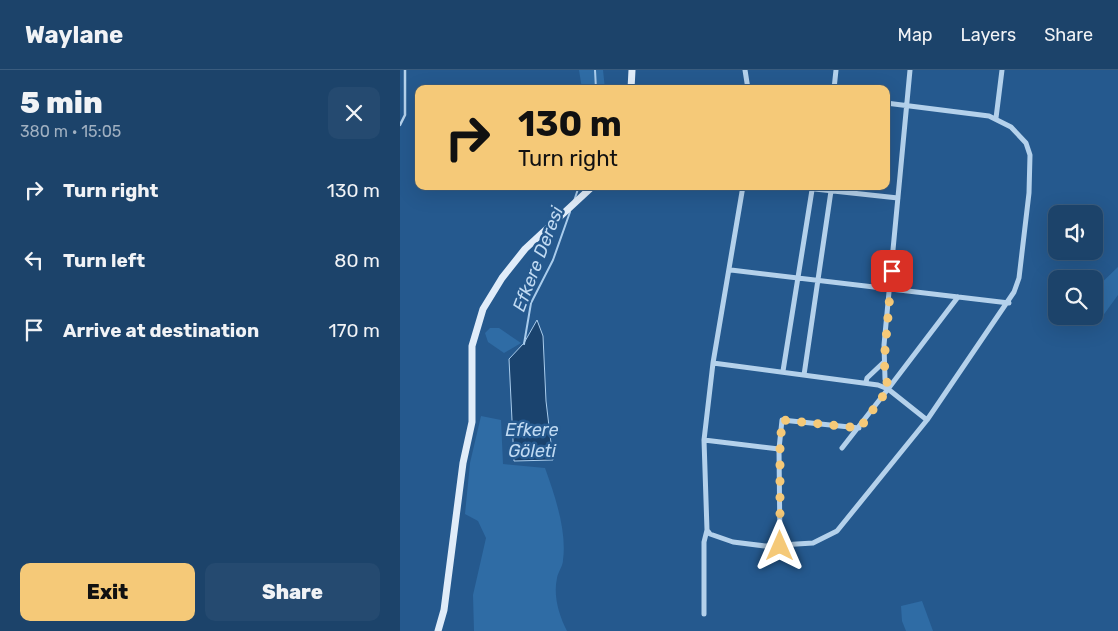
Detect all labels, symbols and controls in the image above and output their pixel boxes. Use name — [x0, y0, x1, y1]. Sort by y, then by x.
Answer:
text: Waylane — [25, 21, 123, 49]
text: Map — [898, 24, 933, 46]
text: Layers — [961, 24, 1016, 46]
text: Share — [1044, 24, 1093, 46]
text: 5 min — [20, 85, 103, 121]
button: close — [328, 87, 380, 139]
text: 130 m — [518, 103, 622, 145]
icon: right — [435, 105, 500, 170]
text: 380 m · 15:05 — [20, 122, 121, 141]
text: Turn right — [518, 145, 618, 172]
icon: right — [20, 176, 48, 204]
text: Turn right — [63, 179, 158, 202]
text: 130 m — [327, 179, 380, 202]
water label: Efkere Deresi — [508, 203, 568, 315]
map controls — [1048, 205, 1103, 325]
button: sound — [1048, 205, 1103, 260]
icon: left — [20, 246, 48, 274]
text: Turn left — [63, 249, 145, 272]
text: 80 m — [334, 249, 380, 272]
pin — [871, 250, 913, 292]
icon: arrive — [878, 257, 906, 285]
button: search — [1048, 270, 1103, 325]
icon: arrive — [20, 316, 48, 344]
text: Arrive at destination — [63, 319, 259, 342]
text: 170 m — [329, 319, 380, 342]
water label: Efkere Göleti — [505, 419, 559, 462]
position arrow — [753, 519, 805, 571]
button: Exit — [20, 563, 195, 621]
button: Share — [205, 563, 380, 621]

